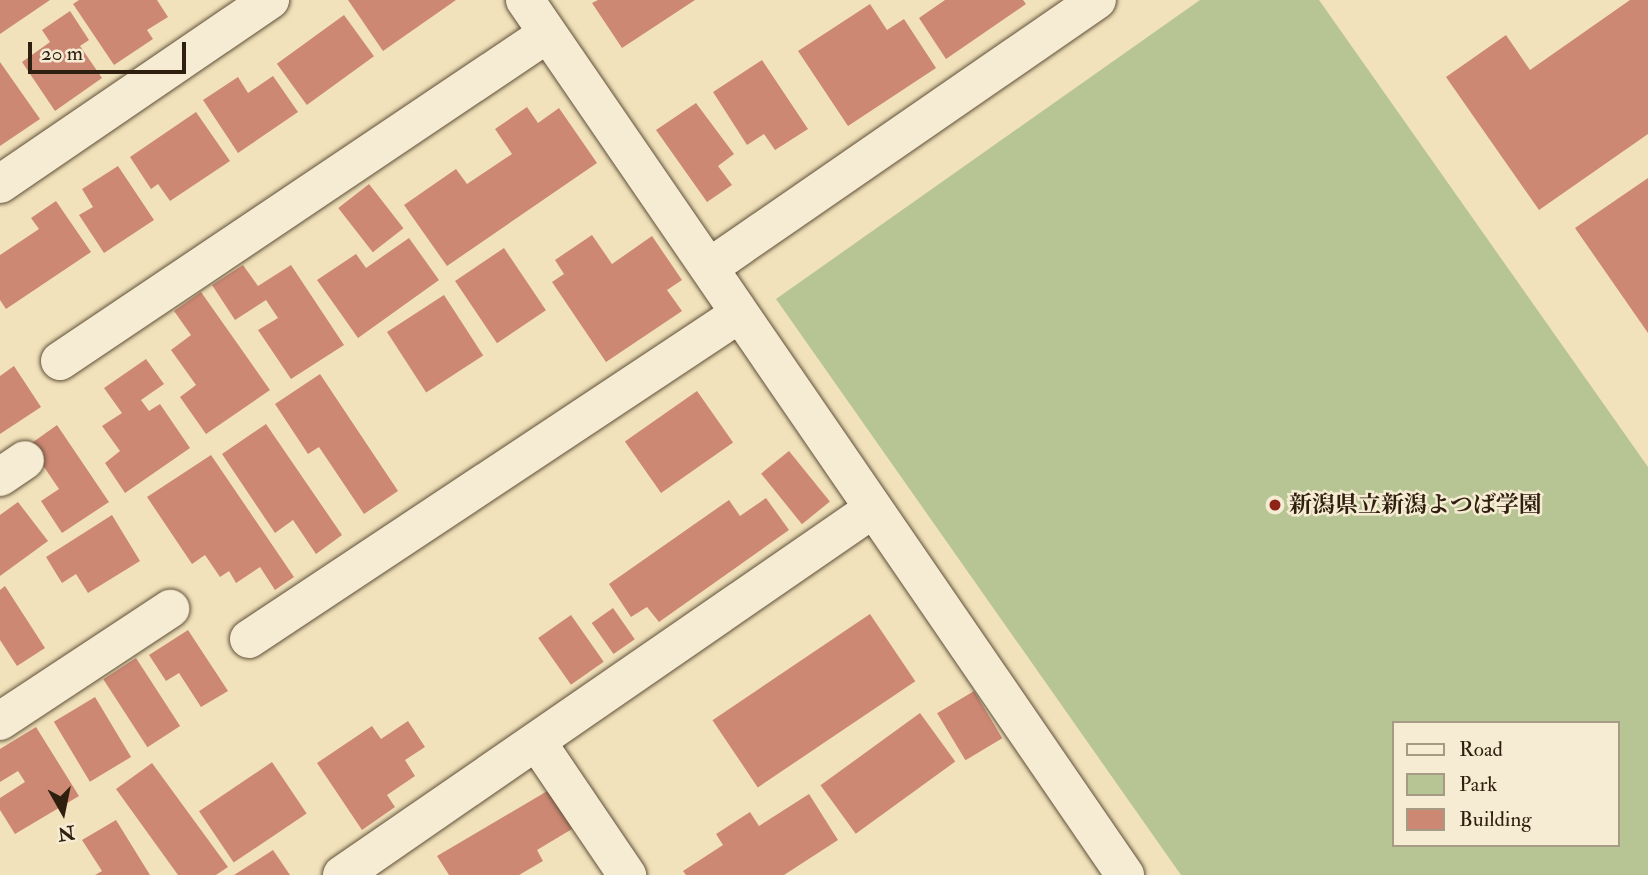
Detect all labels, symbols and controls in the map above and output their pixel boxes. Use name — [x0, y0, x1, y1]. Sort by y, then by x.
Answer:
scale bar — [32, 28, 189, 72]
text: 20 m — [41, 40, 83, 67]
place label: 新潟県立新潟よつば学園 — [1289, 491, 1542, 519]
marker: 新潟県立新潟よつば学園 — [1267, 497, 1283, 513]
legend — [1392, 721, 1620, 847]
text: Road — [1459, 736, 1503, 763]
text: Park — [1459, 771, 1497, 798]
north arrow — [28, 777, 98, 847]
text: Building — [1459, 806, 1532, 833]
text: N — [56, 820, 77, 846]

